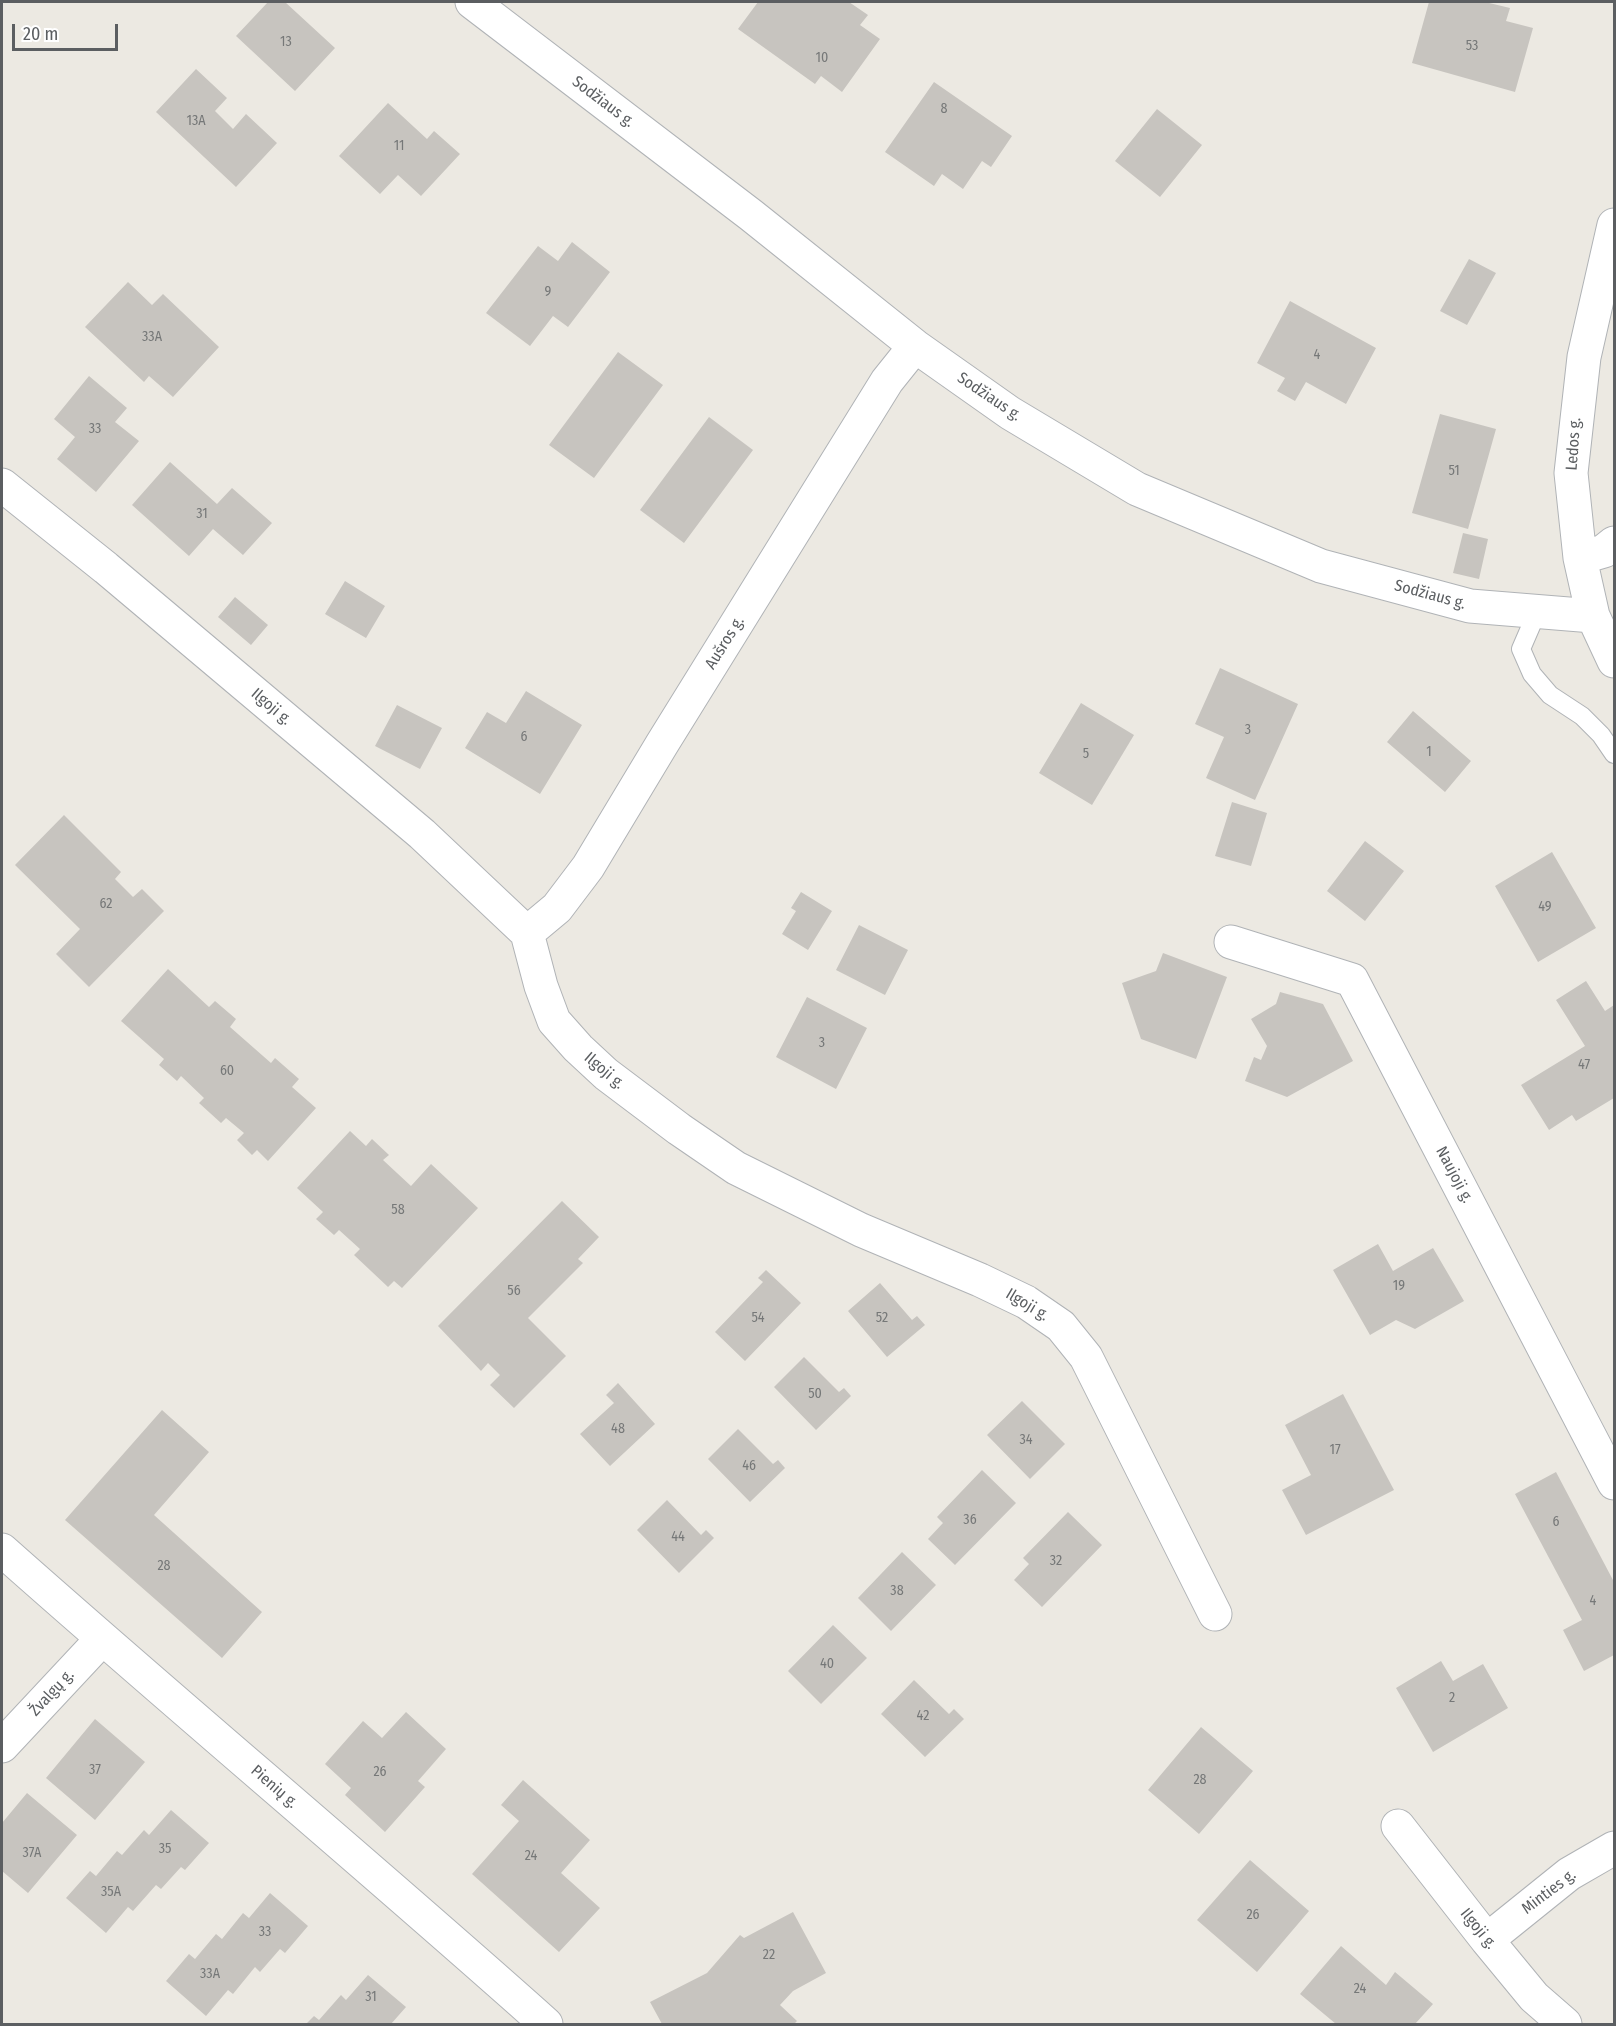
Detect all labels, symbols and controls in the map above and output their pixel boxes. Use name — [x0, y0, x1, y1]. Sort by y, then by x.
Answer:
scale bar — [15, 12, 122, 50]
text: 20 m — [23, 23, 58, 45]
house number: 13 — [280, 34, 292, 50]
house number: 53 — [1466, 38, 1478, 54]
house number: 10 — [816, 50, 828, 66]
street label: Sodžiaus g. — [568, 72, 638, 132]
house number: 8 — [941, 101, 947, 117]
house number: 13A — [186, 113, 206, 129]
house number: 11 — [394, 138, 404, 154]
house number: 9 — [545, 284, 551, 300]
house number: 33A — [142, 329, 162, 345]
house number: 4 — [1314, 347, 1320, 363]
street label: Sodžiaus g. — [953, 369, 1025, 425]
street label: Ledos g. — [1563, 417, 1585, 471]
house number: 33 — [89, 421, 101, 437]
house number: 51 — [1448, 463, 1460, 479]
house number: 31 — [196, 506, 208, 522]
street label: Sodžiaus g. — [1392, 576, 1468, 614]
street label: Aušros g. — [701, 613, 749, 673]
street label: Ilgoji g. — [247, 685, 295, 729]
house number: 3 — [1245, 722, 1251, 738]
house number: 6 — [521, 729, 527, 745]
house number: 1 — [1426, 744, 1432, 760]
house number: 5 — [1083, 746, 1089, 762]
house number: 62 — [100, 896, 112, 912]
house number: 49 — [1538, 899, 1552, 915]
house number: 3 — [819, 1035, 825, 1051]
street label: Ilgoji g. — [580, 1049, 628, 1093]
house number: 47 — [1578, 1057, 1590, 1073]
house number: 60 — [220, 1063, 234, 1079]
street label: Naujoji g. — [1431, 1144, 1477, 1206]
house number: 58 — [391, 1202, 405, 1218]
house number: 19 — [1393, 1278, 1405, 1294]
house number: 56 — [507, 1283, 521, 1299]
street label: Ilgoji g. — [1002, 1285, 1052, 1325]
house number: 54 — [751, 1310, 765, 1326]
house number: 52 — [876, 1310, 888, 1326]
house number: 50 — [808, 1386, 822, 1402]
house number: 48 — [611, 1421, 625, 1437]
house number: 34 — [1019, 1432, 1033, 1448]
house number: 17 — [1329, 1442, 1341, 1458]
house number: 46 — [742, 1458, 756, 1474]
house number: 36 — [963, 1512, 977, 1528]
house number: 6 — [1553, 1514, 1559, 1530]
house number: 44 — [671, 1529, 685, 1545]
house number: 32 — [1050, 1553, 1062, 1569]
house number: 28 — [157, 1558, 171, 1574]
house number: 38 — [890, 1583, 904, 1599]
house number: 4 — [1590, 1593, 1596, 1609]
house number: 40 — [820, 1656, 834, 1672]
street label: Žvalgų g. — [26, 1666, 78, 1720]
house number: 2 — [1449, 1690, 1455, 1706]
house number: 42 — [917, 1708, 929, 1724]
street label: Pienių g. — [247, 1761, 301, 1813]
house number: 37 — [89, 1762, 101, 1778]
house number: 26 — [373, 1764, 387, 1780]
house number: 28 — [1193, 1772, 1207, 1788]
house number: 35 — [159, 1841, 171, 1857]
house number: 37A — [23, 1845, 41, 1861]
house number: 24 — [525, 1848, 537, 1864]
street label: Minties g. — [1518, 1866, 1580, 1918]
house number: 35A — [101, 1884, 121, 1900]
street label: Ilgoji g. — [1456, 1905, 1500, 1953]
house number: 26 — [1246, 1907, 1260, 1923]
house number: 33 — [259, 1924, 271, 1940]
house number: 22 — [763, 1947, 775, 1963]
house number: 33A — [200, 1966, 220, 1982]
house number: 24 — [1354, 1981, 1366, 1997]
house number: 31 — [365, 1989, 377, 2005]

